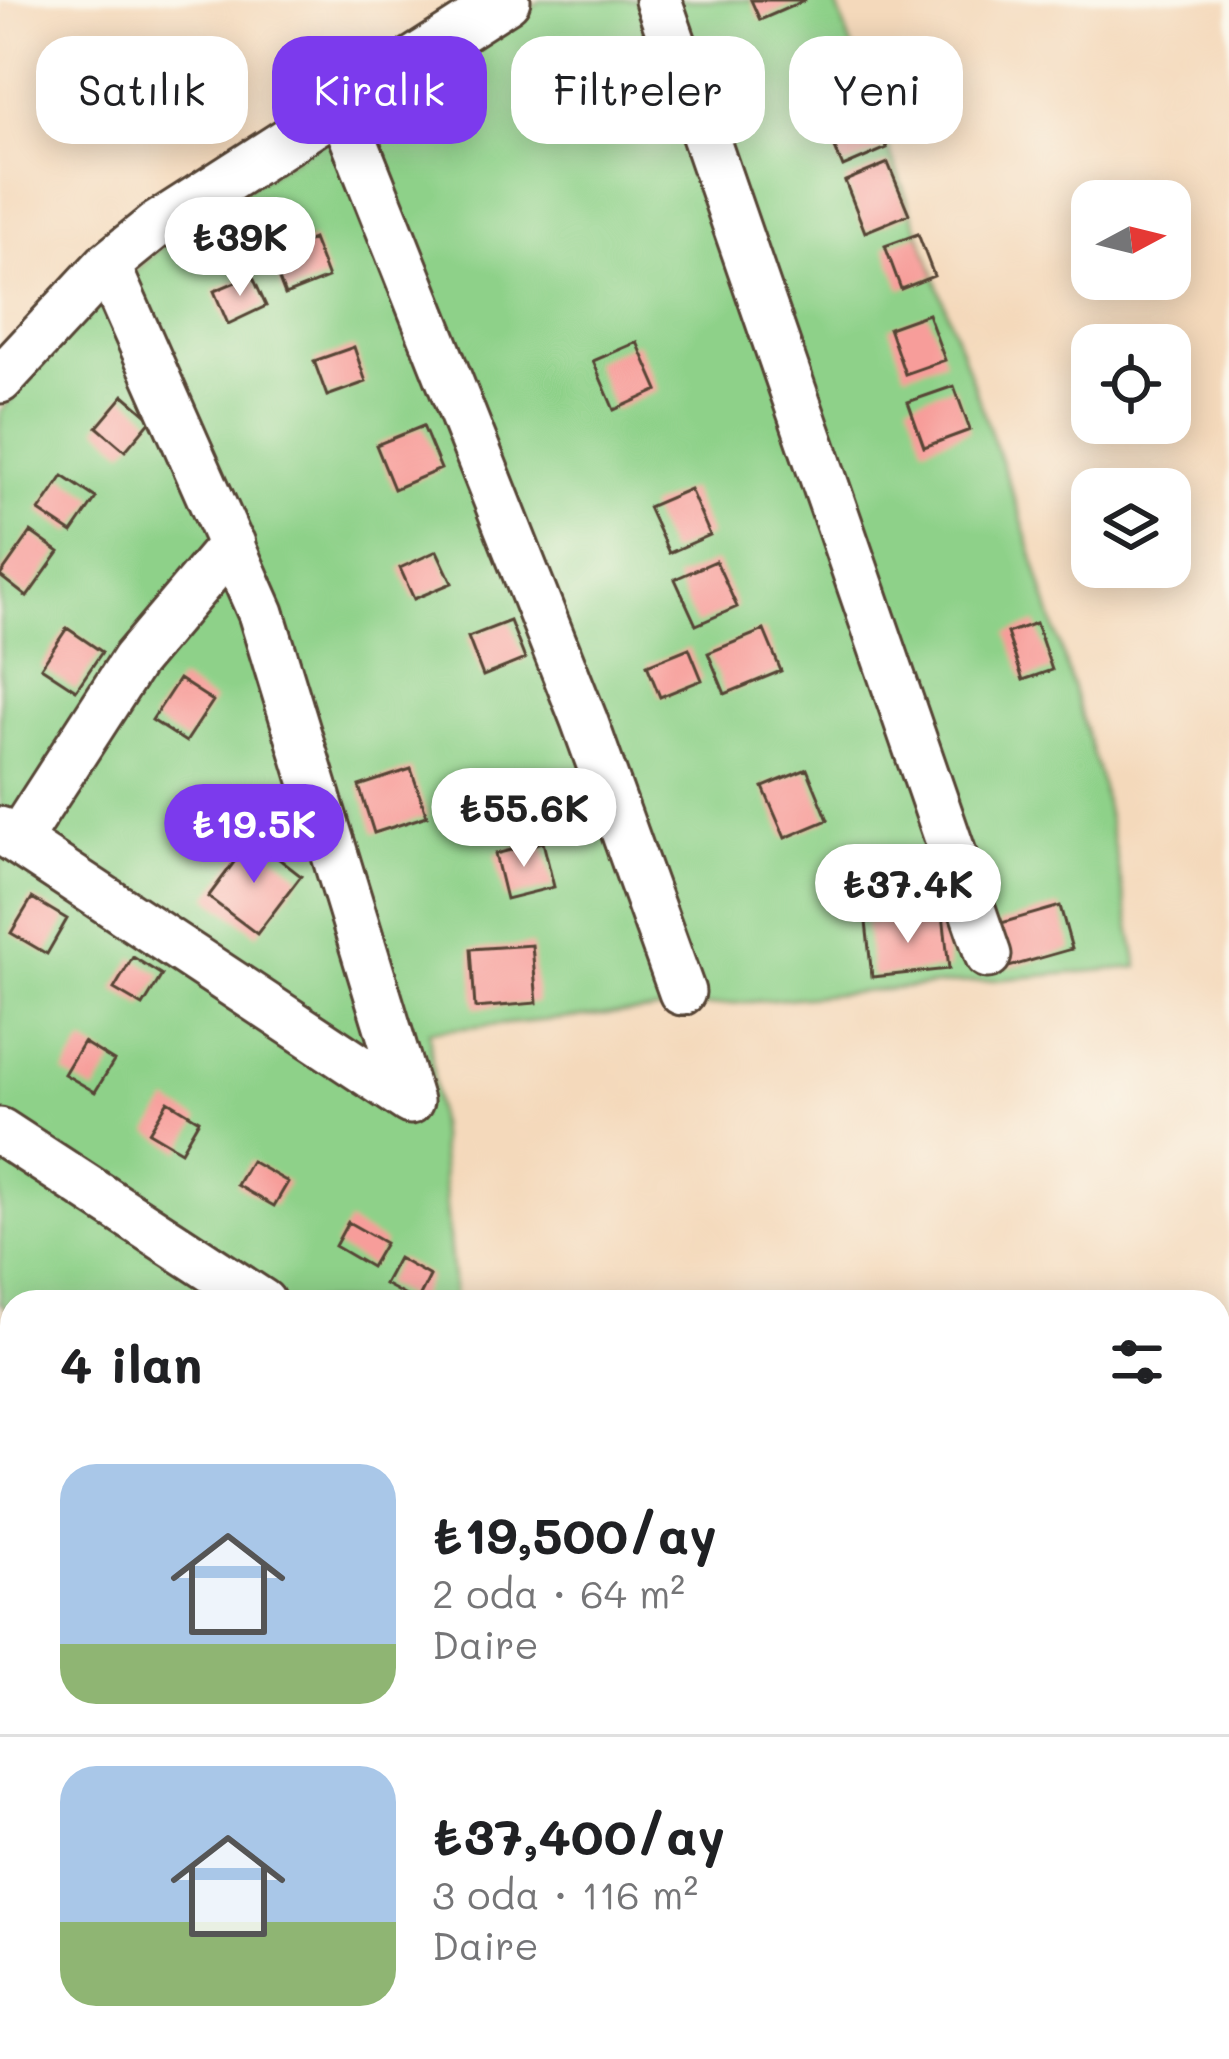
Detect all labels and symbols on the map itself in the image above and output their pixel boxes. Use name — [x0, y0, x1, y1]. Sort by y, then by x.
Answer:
north arrow — [1071, 180, 1191, 300]
pin: ₺39K — [169, 197, 311, 299]
pin: ₺55.6K — [426, 768, 622, 870]
pin: ₺19.5K — [156, 784, 352, 886]
pin: ₺37.4K — [810, 844, 1006, 946]

